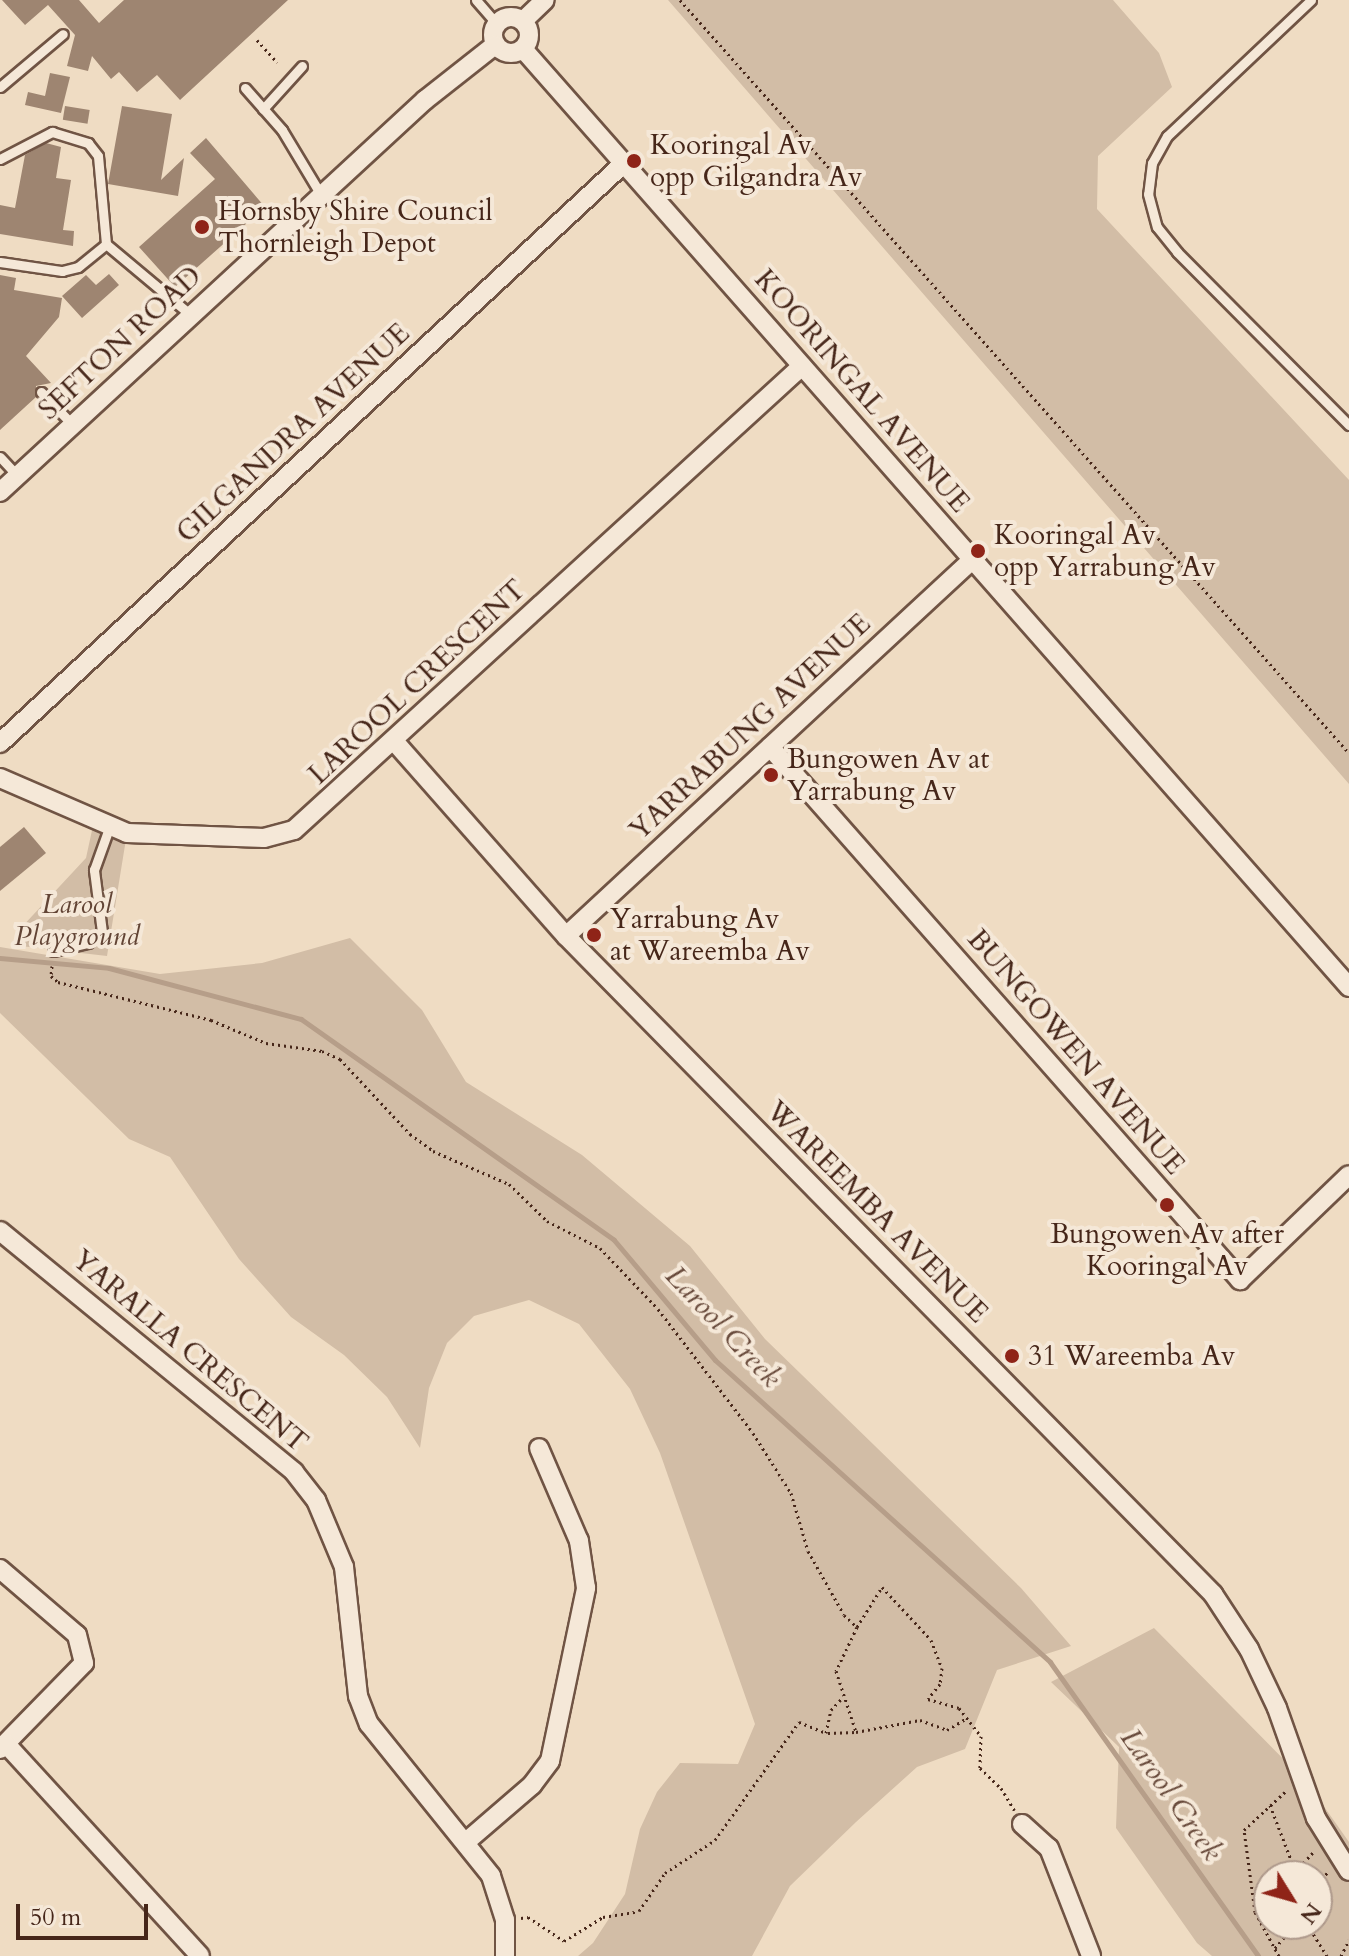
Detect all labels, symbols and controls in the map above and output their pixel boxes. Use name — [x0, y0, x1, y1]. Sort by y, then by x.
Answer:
place label: Kooringal Av opp Gilgandra Av — [650, 128, 862, 194]
marker: Kooringal Av opp Gilgandra Av — [625, 152, 643, 170]
place label: Hornsby Shire Council Thornleigh Depot — [218, 194, 493, 260]
marker: Hornsby Shire Council Thornleigh Depot — [193, 218, 211, 236]
street label: SEFTON ROAD — [32, 259, 208, 427]
street label: KOORINGAL AVENUE — [747, 263, 977, 519]
street label: GILGANDRA AVENUE — [170, 316, 416, 550]
place label: Kooringal Av opp Yarrabung Av — [994, 518, 1216, 584]
marker: Kooringal Av opp Yarrabung Av — [969, 542, 987, 560]
street label: LAROOL CRESCENT — [302, 573, 532, 791]
street label: YARRABUNG AVENUE — [623, 607, 877, 847]
place label: Bungowen Av at Yarrabung Av — [787, 742, 989, 808]
marker: Bungowen Av at Yarrabung Av — [762, 766, 780, 784]
park label: Larool Playground — [14, 887, 140, 953]
place label: Yarrabung Av at Wareemba Av — [610, 902, 810, 968]
street label: BUNGOWEN AVENUE — [960, 923, 1192, 1181]
marker: Yarrabung Av at Wareemba Av — [585, 926, 603, 944]
street label: WAREEMBA AVENUE — [759, 1094, 995, 1330]
marker: Bungowen Av after Kooringal Av — [1158, 1196, 1176, 1214]
place label: Bungowen Av after Kooringal Av — [1050, 1217, 1284, 1283]
street label: YARALLA CRESCENT — [66, 1243, 314, 1459]
water label: Larool Creek — [657, 1258, 789, 1396]
place label: 31 Wareemba Av — [1028, 1339, 1235, 1373]
marker: 31 Wareemba Av — [1003, 1347, 1021, 1365]
water label: Larool Creek — [1112, 1722, 1230, 1868]
north arrow — [1253, 1860, 1333, 1940]
scale bar — [20, 1888, 152, 1938]
text: N — [1293, 1897, 1328, 1930]
text: 50 m — [30, 1901, 81, 1934]

